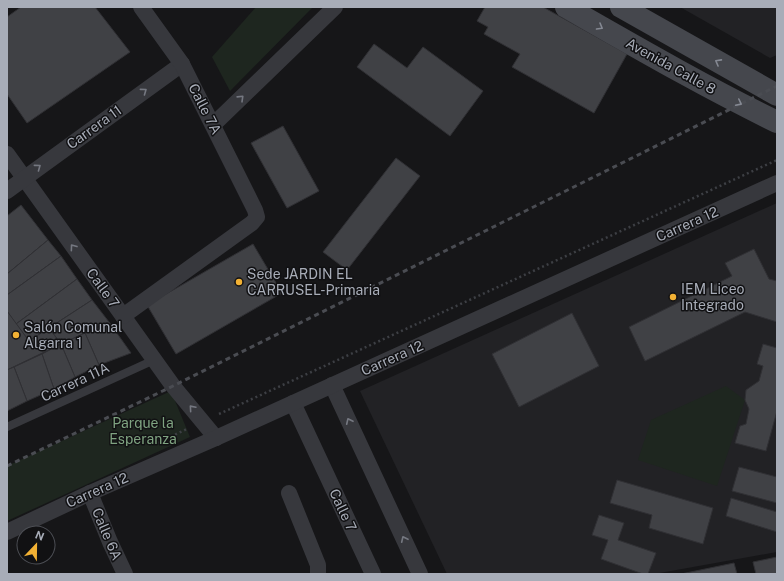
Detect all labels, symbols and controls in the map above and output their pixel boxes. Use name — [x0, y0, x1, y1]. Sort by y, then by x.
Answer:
one-way arrow — [596, 22, 603, 29]
street label: Avenida Calle 8 — [623, 35, 719, 97]
one-way arrow — [715, 60, 722, 67]
street label: Calle 7A — [185, 81, 225, 137]
one-way arrow — [139, 89, 146, 96]
one-way arrow — [236, 95, 244, 103]
one-way arrow — [734, 98, 742, 106]
street label: Carrera 11 — [63, 102, 125, 152]
one-way arrow — [34, 165, 41, 172]
street label: Carrera 12 — [653, 203, 721, 245]
one-way arrow — [71, 244, 78, 251]
street label: Calle 7 — [83, 265, 123, 311]
place label: Sede JARDIN EL CARRUSEL-Primaria — [247, 266, 380, 298]
marker: Sede JARDIN EL CARRUSEL-Primaria — [234, 277, 244, 287]
place label: IEM Liceo Integrado — [681, 281, 745, 313]
marker: IEM Liceo Integrado — [668, 292, 678, 302]
place label: Salón Comunal Algarra 1 — [24, 319, 122, 351]
marker: Salón Comunal Algarra 1 — [11, 330, 21, 340]
street label: Carrera 12 — [358, 337, 426, 379]
street label: Carrera 11A — [38, 359, 112, 405]
one-way arrow — [189, 405, 196, 413]
park label: Parque la Esperanza — [109, 415, 177, 447]
one-way arrow — [346, 417, 354, 425]
street label: Carrera 12 — [63, 469, 131, 511]
street label: Calle 7 — [326, 486, 360, 534]
street label: Calle 6A — [89, 506, 125, 563]
north arrow — [16, 525, 56, 565]
text: N — [34, 529, 46, 543]
one-way arrow — [401, 535, 409, 543]

